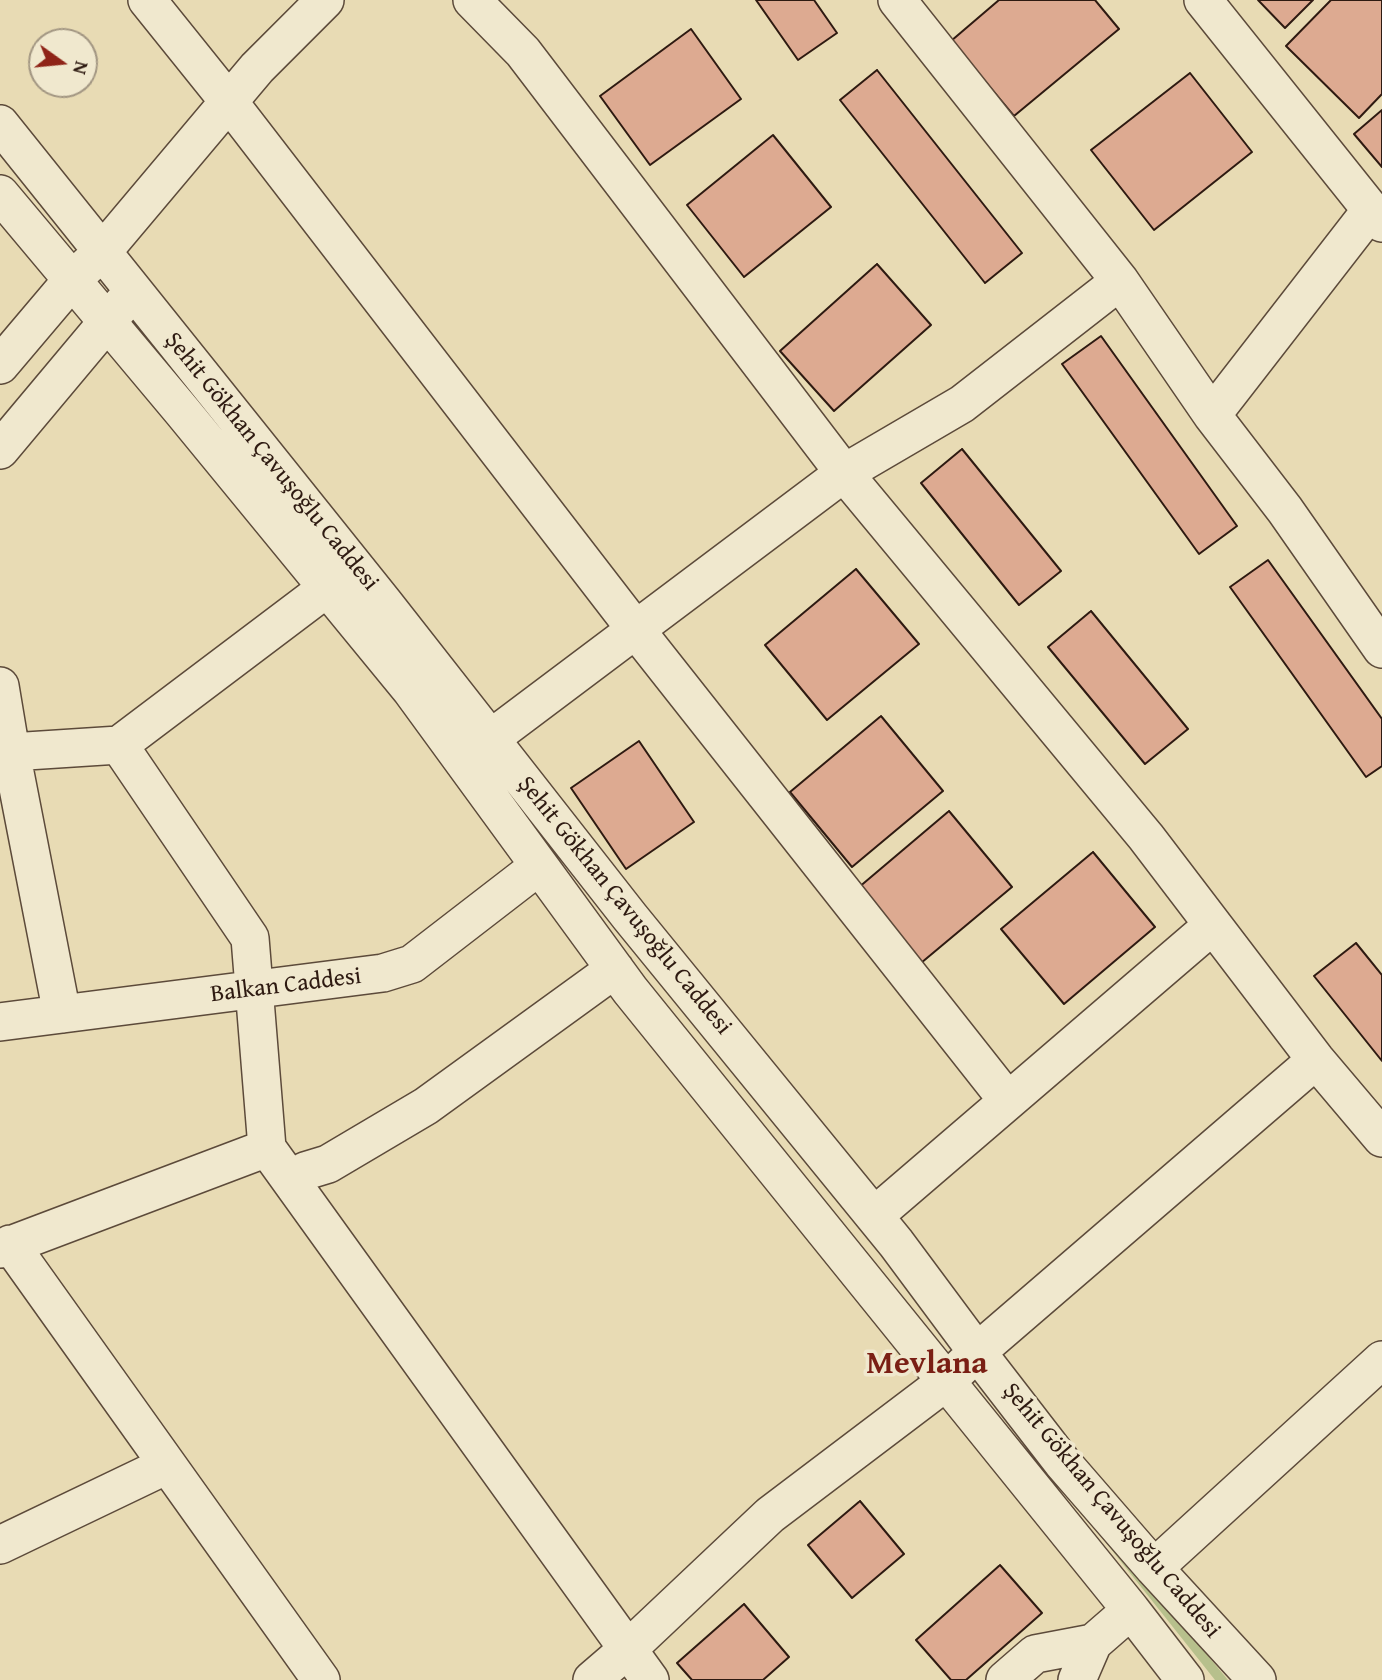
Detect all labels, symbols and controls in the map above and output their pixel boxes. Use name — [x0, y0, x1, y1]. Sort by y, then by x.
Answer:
north arrow — [28, 28, 98, 98]
text: N — [66, 58, 97, 78]
street label: Şehit Gökhan Çavuşoğlu Caddesi — [158, 327, 384, 597]
street label: Şehit Gökhan Çavuşoğlu Caddesi — [511, 771, 737, 1041]
street label: Balkan Caddesi — [209, 962, 363, 1010]
district label: Mevlana — [866, 1346, 988, 1384]
street label: Şehit Gökhan Çavuşoğlu Caddesi — [996, 1378, 1226, 1644]

